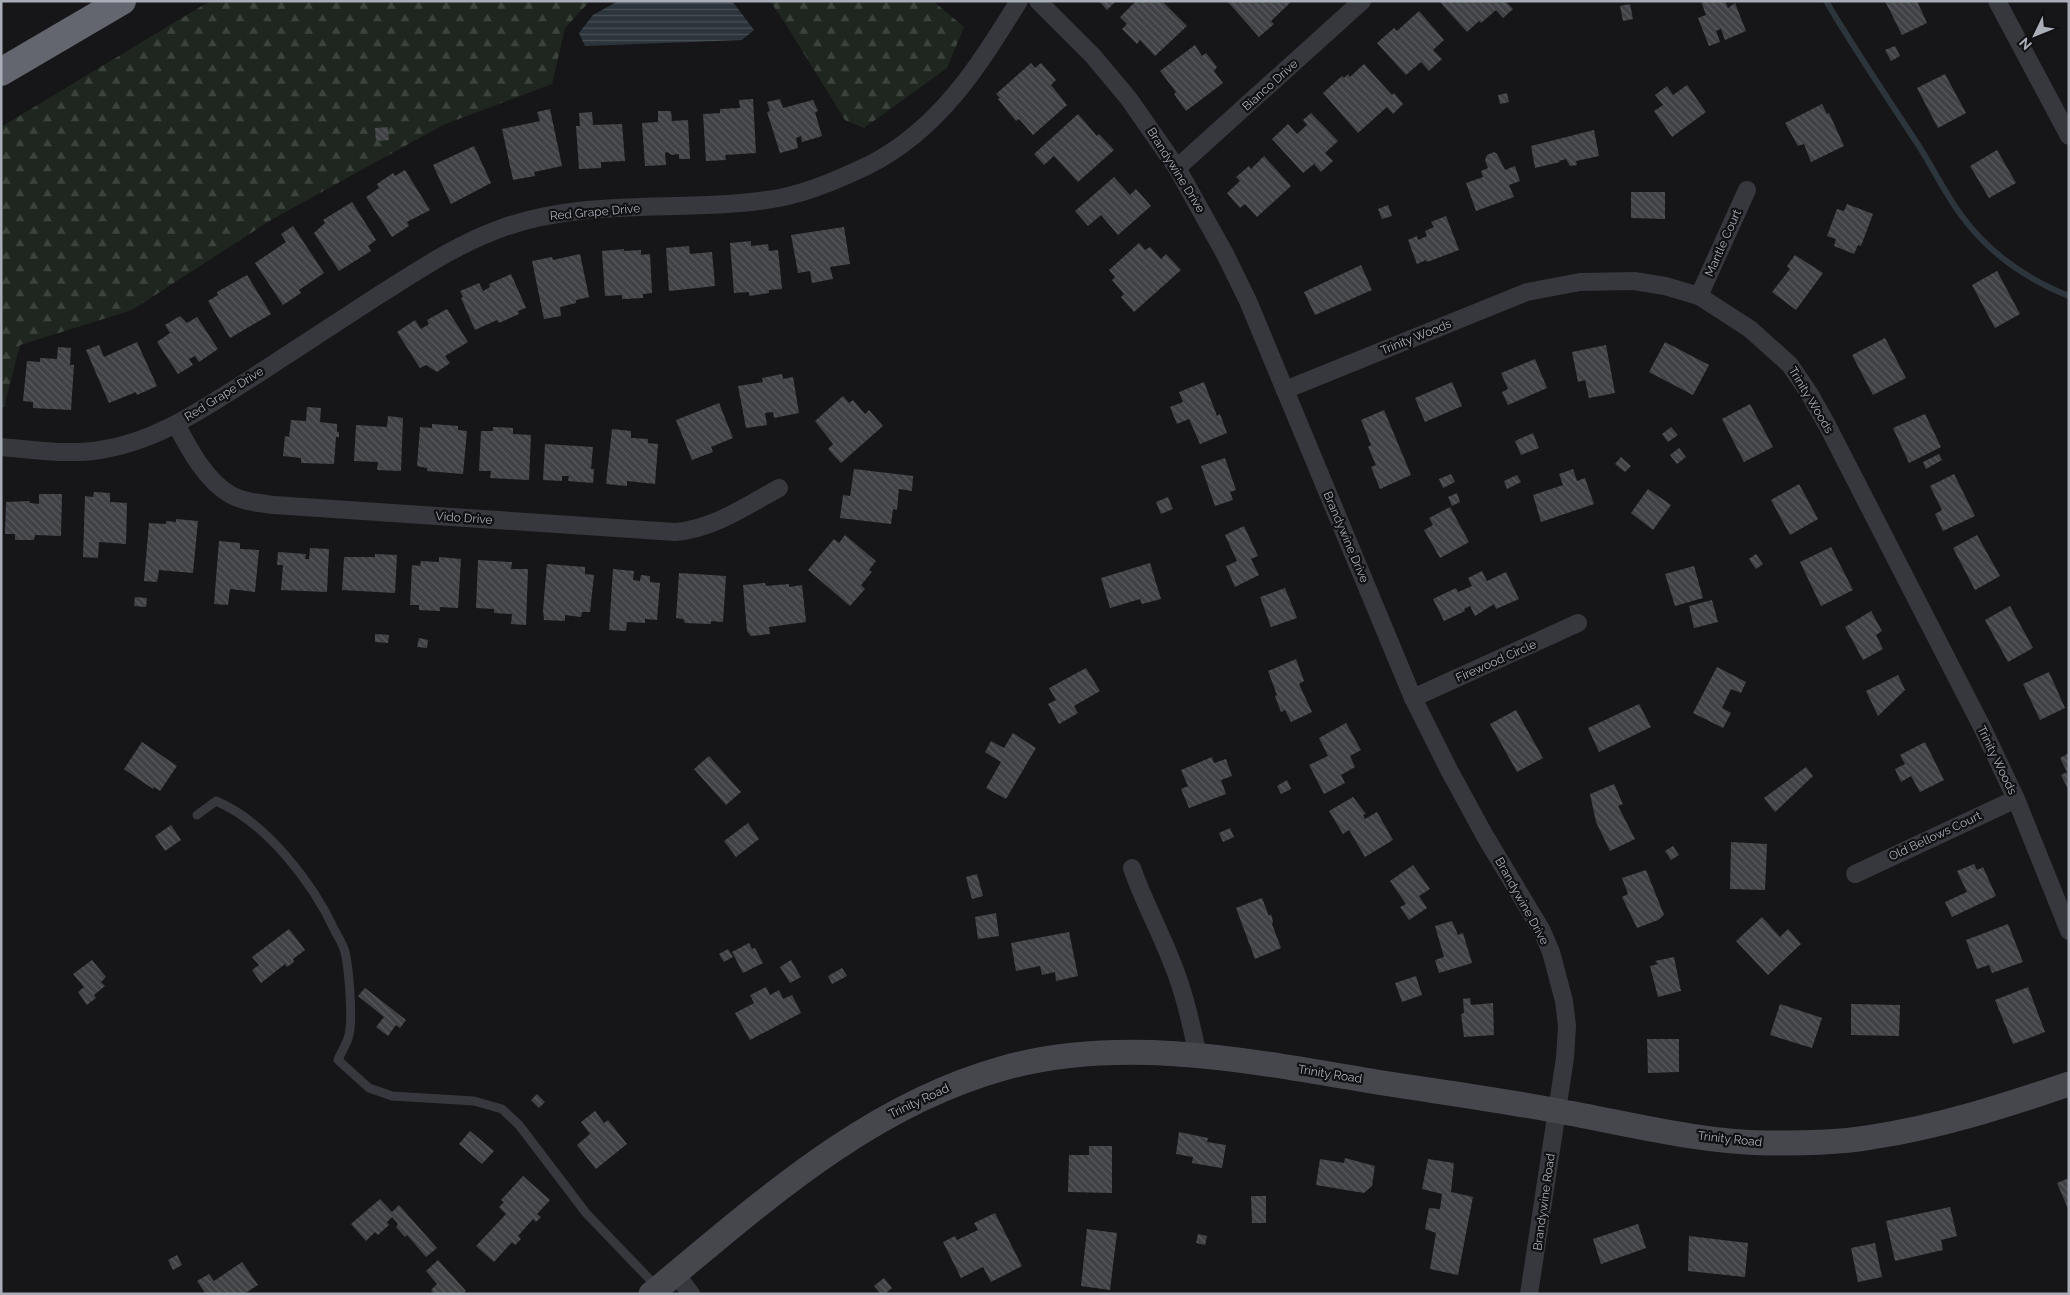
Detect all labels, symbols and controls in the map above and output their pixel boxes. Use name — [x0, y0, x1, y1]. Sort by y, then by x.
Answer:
north arrow — [2010, 10, 2060, 60]
text: N — [2016, 35, 2035, 53]
street label: Bianco Drive — [1239, 57, 1301, 113]
street label: Brandywine Drive — [1144, 125, 1208, 215]
street label: Red Grape Drive — [549, 201, 641, 223]
street label: Mantle Court — [1702, 207, 1744, 279]
street label: Trinity Woods — [1379, 316, 1453, 358]
street label: Red Grape Drive — [182, 364, 266, 424]
street label: Trinity Woods — [1786, 364, 1836, 436]
street label: Brandywine Drive — [1320, 489, 1372, 585]
street label: Vido Drive — [435, 509, 493, 527]
street label: Firewood Circle — [1454, 637, 1538, 685]
street label: Trinity Woods — [1974, 723, 2020, 797]
street label: Old Bellows Court — [1887, 808, 1983, 864]
street label: Brandywine Drive — [1492, 855, 1552, 947]
street label: Trinity Road — [1297, 1062, 1363, 1086]
street label: Trinity Road — [887, 1081, 951, 1121]
street label: Trinity Road — [1697, 1129, 1763, 1149]
street label: Brandywine Road — [1530, 1153, 1558, 1251]

